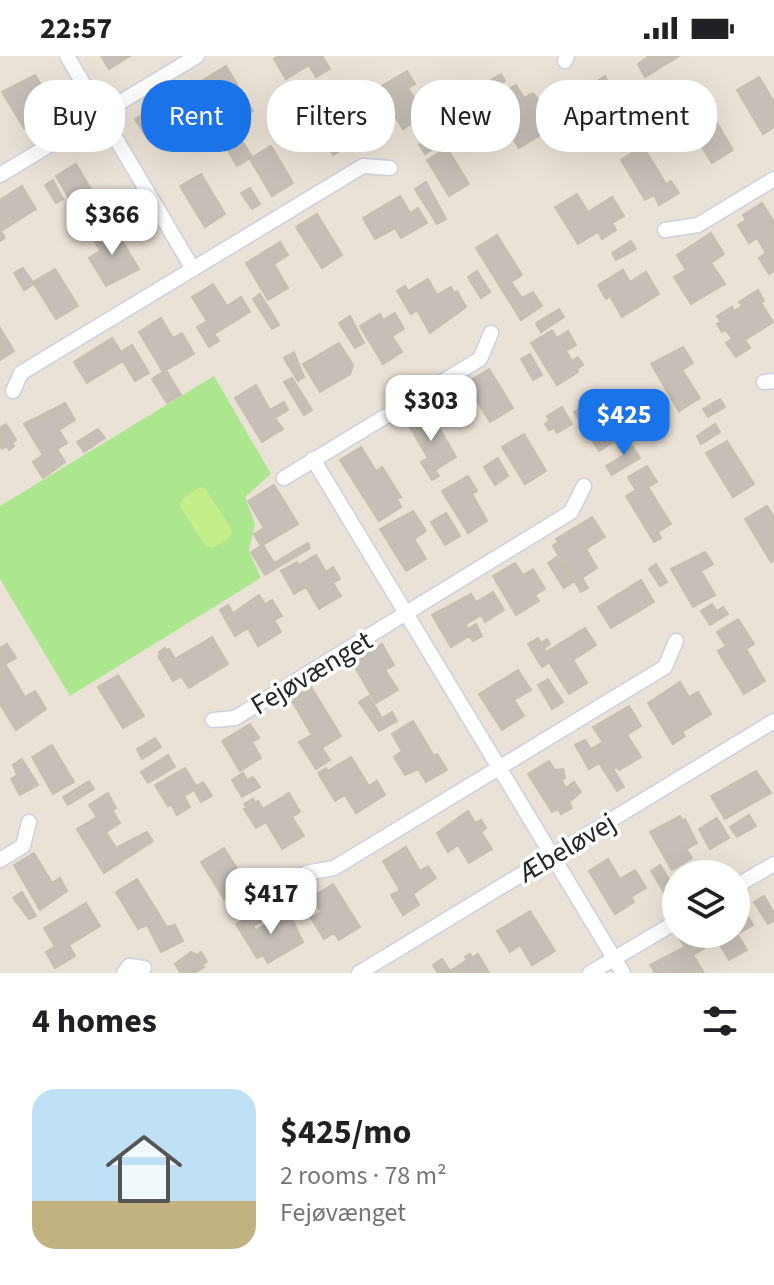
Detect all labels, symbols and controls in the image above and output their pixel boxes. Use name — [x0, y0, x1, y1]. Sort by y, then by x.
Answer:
text: 22:57 — [40, 7, 112, 50]
chip: Buy — [24, 80, 125, 152]
chip: Rent — [141, 80, 251, 152]
chip: Filters — [267, 80, 395, 152]
chip: New — [411, 80, 520, 152]
chip: Apartment — [536, 80, 717, 152]
pin: $366 — [65, 189, 159, 257]
text: $366 — [85, 196, 139, 233]
pin: $303 — [384, 375, 478, 443]
text: $303 — [404, 382, 458, 419]
pin: $425 — [577, 389, 671, 457]
text: $425 — [597, 396, 651, 433]
street label: Fejøvænget — [243, 620, 380, 725]
street label: Æbeløvej — [510, 803, 623, 893]
map controls — [662, 860, 750, 948]
button: layers — [662, 860, 750, 948]
pin: $417 — [224, 868, 318, 936]
text: $417 — [244, 875, 298, 912]
text: 4 homes — [32, 997, 157, 1046]
icon: filters — [698, 999, 742, 1043]
text: $425/mo — [280, 1108, 411, 1157]
icon: home — [96, 1121, 192, 1217]
text: 2 rooms · 78 m² — [280, 1157, 447, 1194]
text: Fejøvænget — [280, 1194, 406, 1231]

